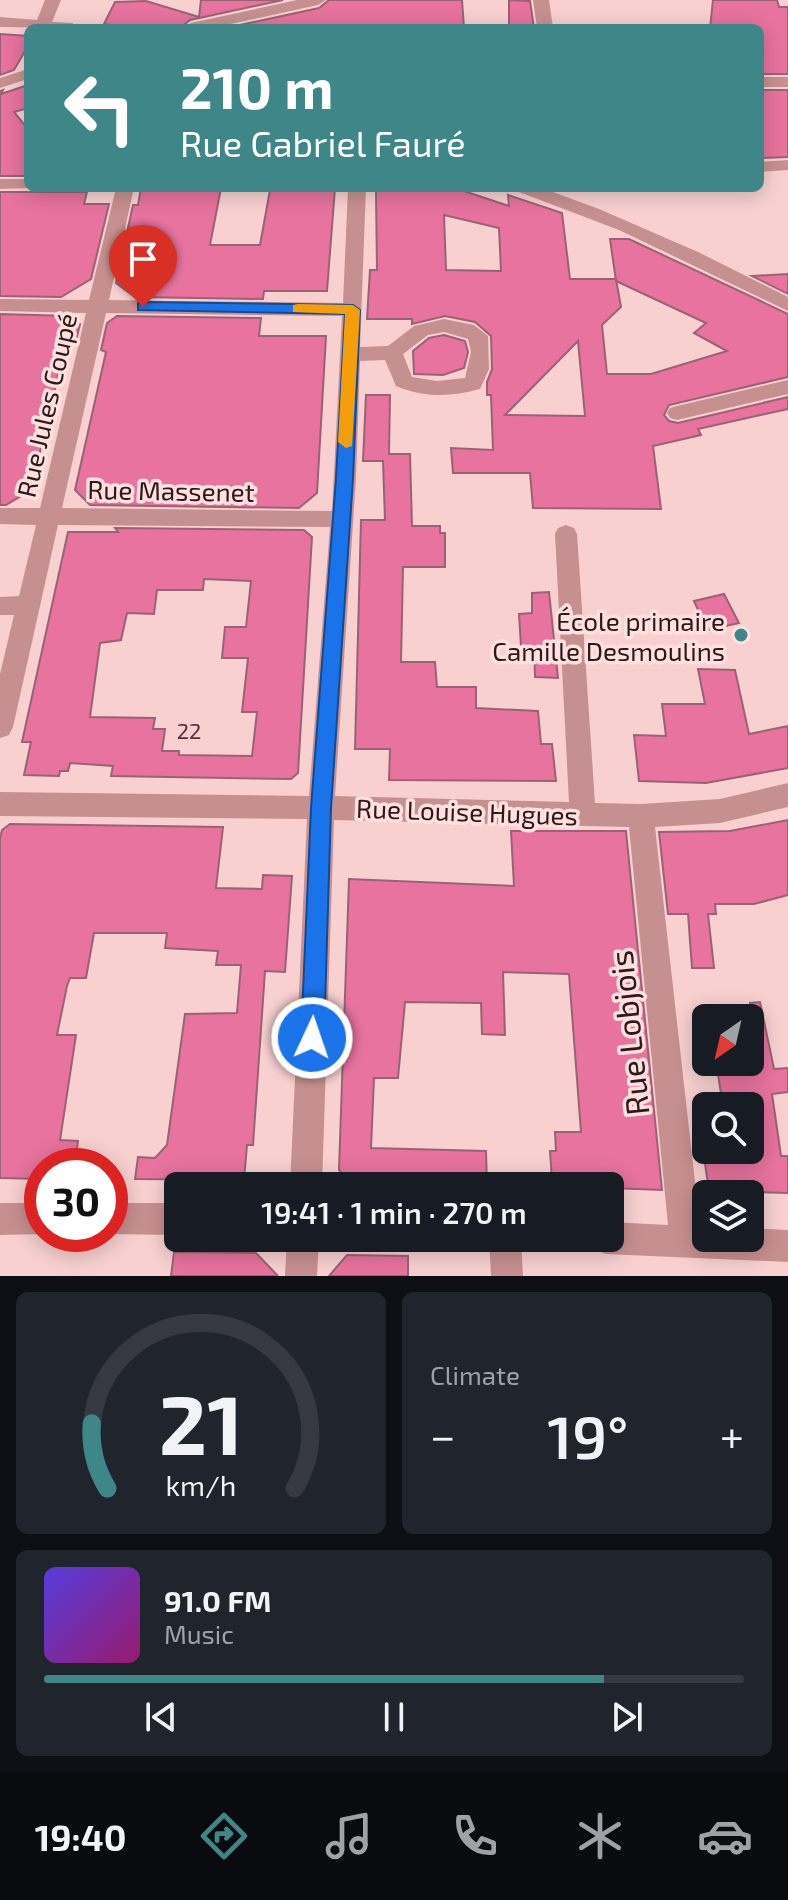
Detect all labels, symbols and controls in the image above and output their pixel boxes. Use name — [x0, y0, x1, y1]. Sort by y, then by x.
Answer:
text: 210 m — [180, 53, 334, 120]
icon: left — [48, 56, 152, 160]
text: Rue Gabriel Fauré — [180, 121, 466, 164]
pin — [109, 225, 177, 307]
icon: arrive — [121, 237, 165, 281]
street label: Rue Jules Coupé — [10, 310, 82, 500]
street label: Rue Massenet — [87, 473, 255, 507]
place label: École primaire Camille Desmoulins — [492, 605, 725, 666]
marker: École primaire Camille Desmoulins — [732, 626, 750, 644]
house number: 22 — [177, 717, 201, 743]
street label: Rue Louise Hugues — [356, 792, 578, 830]
street label: Rue Lobjois — [600, 949, 657, 1117]
position arrow — [270, 996, 354, 1080]
north arrow — [692, 1004, 764, 1076]
map controls — [692, 1004, 764, 1252]
button: search — [692, 1092, 764, 1164]
speed limit sign: 30 — [24, 1148, 128, 1252]
button: layers — [692, 1180, 764, 1252]
text: 19:41 · 1 min · 270 m — [261, 1194, 527, 1230]
text: Climate — [430, 1359, 520, 1390]
text: 21 — [159, 1372, 243, 1472]
text: 19° — [547, 1399, 628, 1471]
text: − — [430, 1408, 456, 1461]
text: + — [720, 1408, 744, 1461]
text: km/h — [166, 1467, 236, 1502]
text: 91.0 FM — [164, 1582, 272, 1618]
text: Music — [164, 1618, 234, 1649]
icon: previous — [139, 1695, 183, 1739]
icon: pause — [372, 1695, 416, 1739]
icon: next — [605, 1695, 649, 1739]
icon: directions — [196, 1808, 252, 1864]
icon: music — [321, 1808, 377, 1864]
icon: phone — [447, 1808, 503, 1864]
icon: climate — [572, 1808, 628, 1864]
icon: car — [697, 1808, 753, 1864]
text: 19:40 — [35, 1815, 126, 1858]

